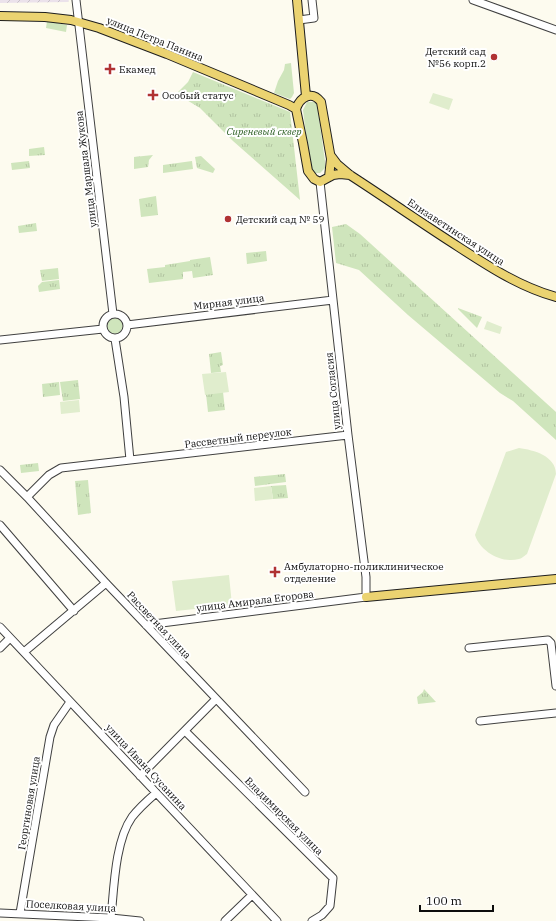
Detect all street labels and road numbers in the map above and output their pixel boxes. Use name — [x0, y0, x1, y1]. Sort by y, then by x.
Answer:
street label: улица Петра Панина — [105, 14, 206, 65]
street label: улица Маршала Жукова — [72, 109, 100, 228]
street label: Елизаветинская улица — [405, 196, 507, 269]
street label: Мирная улица — [193, 291, 266, 313]
street label: улица Согласия — [322, 351, 344, 430]
street label: Рассветный переулок — [184, 425, 292, 451]
street label: улица Амирала Егорова — [195, 587, 315, 615]
street label: Рассветная улица — [124, 588, 194, 662]
street label: улица Ивана Сусанина — [103, 721, 190, 813]
street label: Георгиновая улица — [15, 755, 43, 851]
street label: Владимирская улица — [242, 774, 326, 858]
street label: Поселковая улица — [26, 897, 117, 915]

